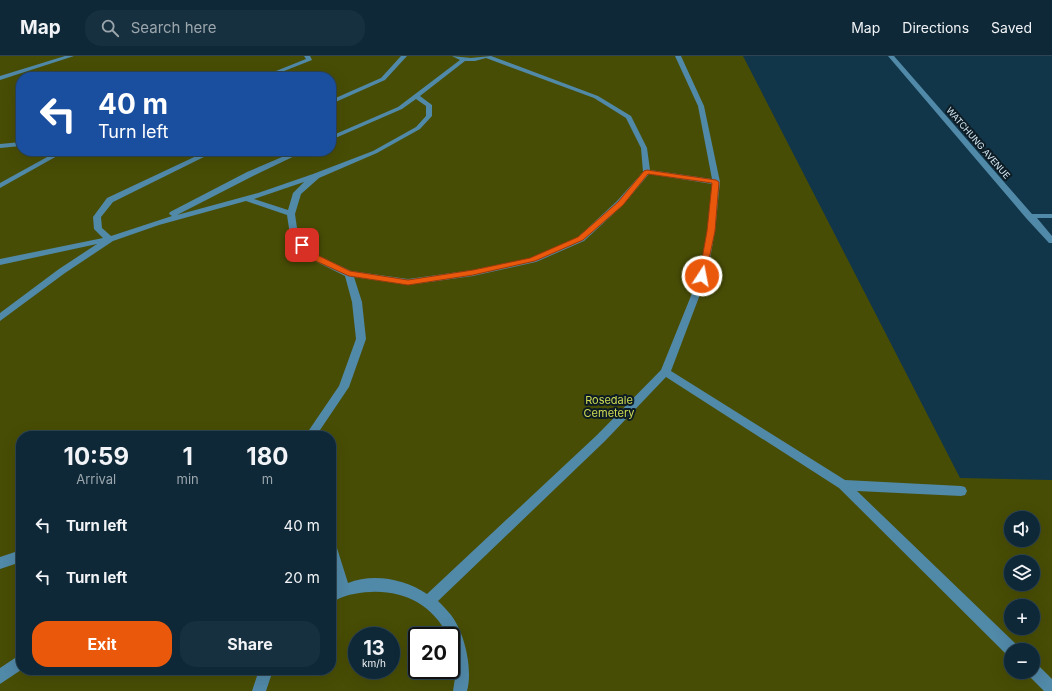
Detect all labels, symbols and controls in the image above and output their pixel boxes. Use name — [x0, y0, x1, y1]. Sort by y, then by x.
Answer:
search box — [85, 10, 365, 46]
text: Map — [20, 16, 61, 39]
icon: search — [99, 17, 121, 39]
text: Search here — [131, 18, 216, 37]
text: Map — [851, 19, 880, 36]
text: Directions — [902, 19, 969, 36]
text: Saved — [991, 19, 1032, 36]
text: 40 m — [98, 87, 168, 121]
icon: left — [32, 88, 84, 140]
street label: WATCHUNG AVENUE — [944, 105, 1013, 181]
text: Turn left — [98, 121, 168, 142]
pin — [285, 228, 319, 262]
icon: arrive — [291, 234, 313, 256]
position arrow — [681, 255, 723, 297]
park label: Rosedale Cemetery — [584, 393, 634, 420]
text: 10:59 — [64, 442, 129, 471]
text: 1 — [182, 442, 193, 471]
text: 180 — [246, 442, 288, 471]
text: Arrival — [76, 471, 116, 487]
text: min — [177, 471, 199, 487]
text: m — [262, 471, 273, 487]
map controls — [1004, 511, 1040, 679]
button: sound — [1004, 511, 1040, 547]
icon: left — [32, 514, 54, 536]
text: Turn left — [66, 516, 127, 535]
text: 40 m — [283, 516, 320, 535]
button: layers — [1004, 555, 1040, 591]
icon: left — [32, 566, 54, 588]
text: Turn left — [66, 568, 127, 587]
text: 20 m — [284, 568, 320, 587]
button: + — [1004, 599, 1040, 635]
button: Exit — [32, 621, 172, 667]
button: Share — [180, 621, 320, 667]
speed limit sign: 20 — [408, 627, 460, 679]
text: 13 — [363, 636, 385, 660]
button: − — [1004, 643, 1040, 679]
text: km/h — [362, 657, 386, 669]

